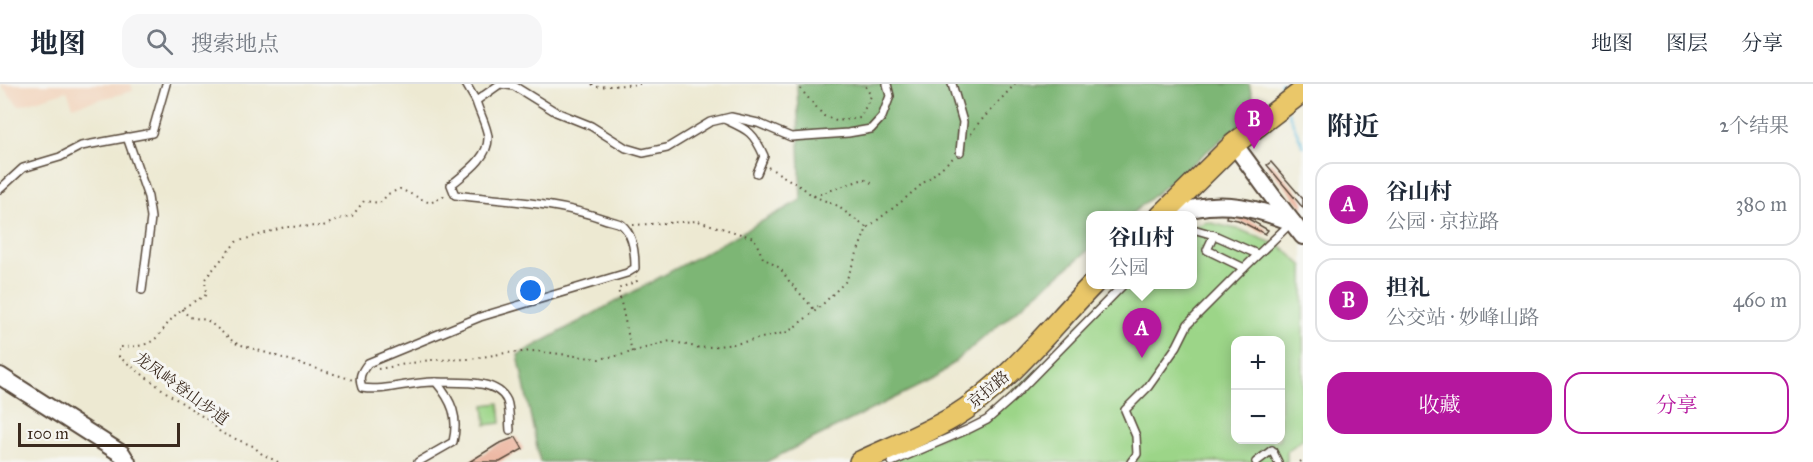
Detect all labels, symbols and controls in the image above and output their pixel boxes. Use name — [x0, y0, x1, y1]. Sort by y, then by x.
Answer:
search box — [122, 14, 542, 68]
icon: search — [143, 25, 176, 58]
text: 地图 — [30, 26, 86, 61]
text: 搜索地点 — [191, 30, 279, 57]
text: 地图 — [1591, 30, 1633, 56]
text: 图层 — [1666, 30, 1708, 56]
text: 分享 — [1741, 30, 1783, 56]
pin: B — [1234, 100, 1274, 149]
text: 附近 — [1327, 110, 1379, 142]
text: 2个结果 — [1719, 113, 1789, 137]
text: 谷山村 — [1386, 178, 1452, 205]
text: A — [1342, 192, 1355, 216]
text: 380 m — [1736, 192, 1787, 216]
text: 公园 · 京拉路 — [1386, 209, 1499, 233]
popup — [1086, 211, 1197, 289]
text: 谷山村 — [1108, 224, 1175, 251]
text: 公园 — [1108, 255, 1148, 279]
text: 担礼 — [1386, 274, 1430, 301]
your location — [516, 276, 545, 305]
text: B — [1342, 288, 1355, 312]
text: 460 m — [1733, 288, 1787, 312]
text: 公交站 · 妙峰山路 — [1386, 305, 1539, 329]
pin: A — [1122, 308, 1162, 358]
map controls — [1231, 336, 1285, 444]
button: + — [1231, 336, 1285, 390]
street label: 龙凤岭登山步道 — [131, 348, 233, 429]
street label: 京拉路 — [964, 367, 1013, 412]
button: 收藏 — [1327, 372, 1552, 434]
button: 分享 — [1564, 372, 1789, 434]
button: − — [1231, 390, 1285, 444]
scale bar — [18, 420, 180, 448]
text: 100 m — [27, 424, 69, 443]

